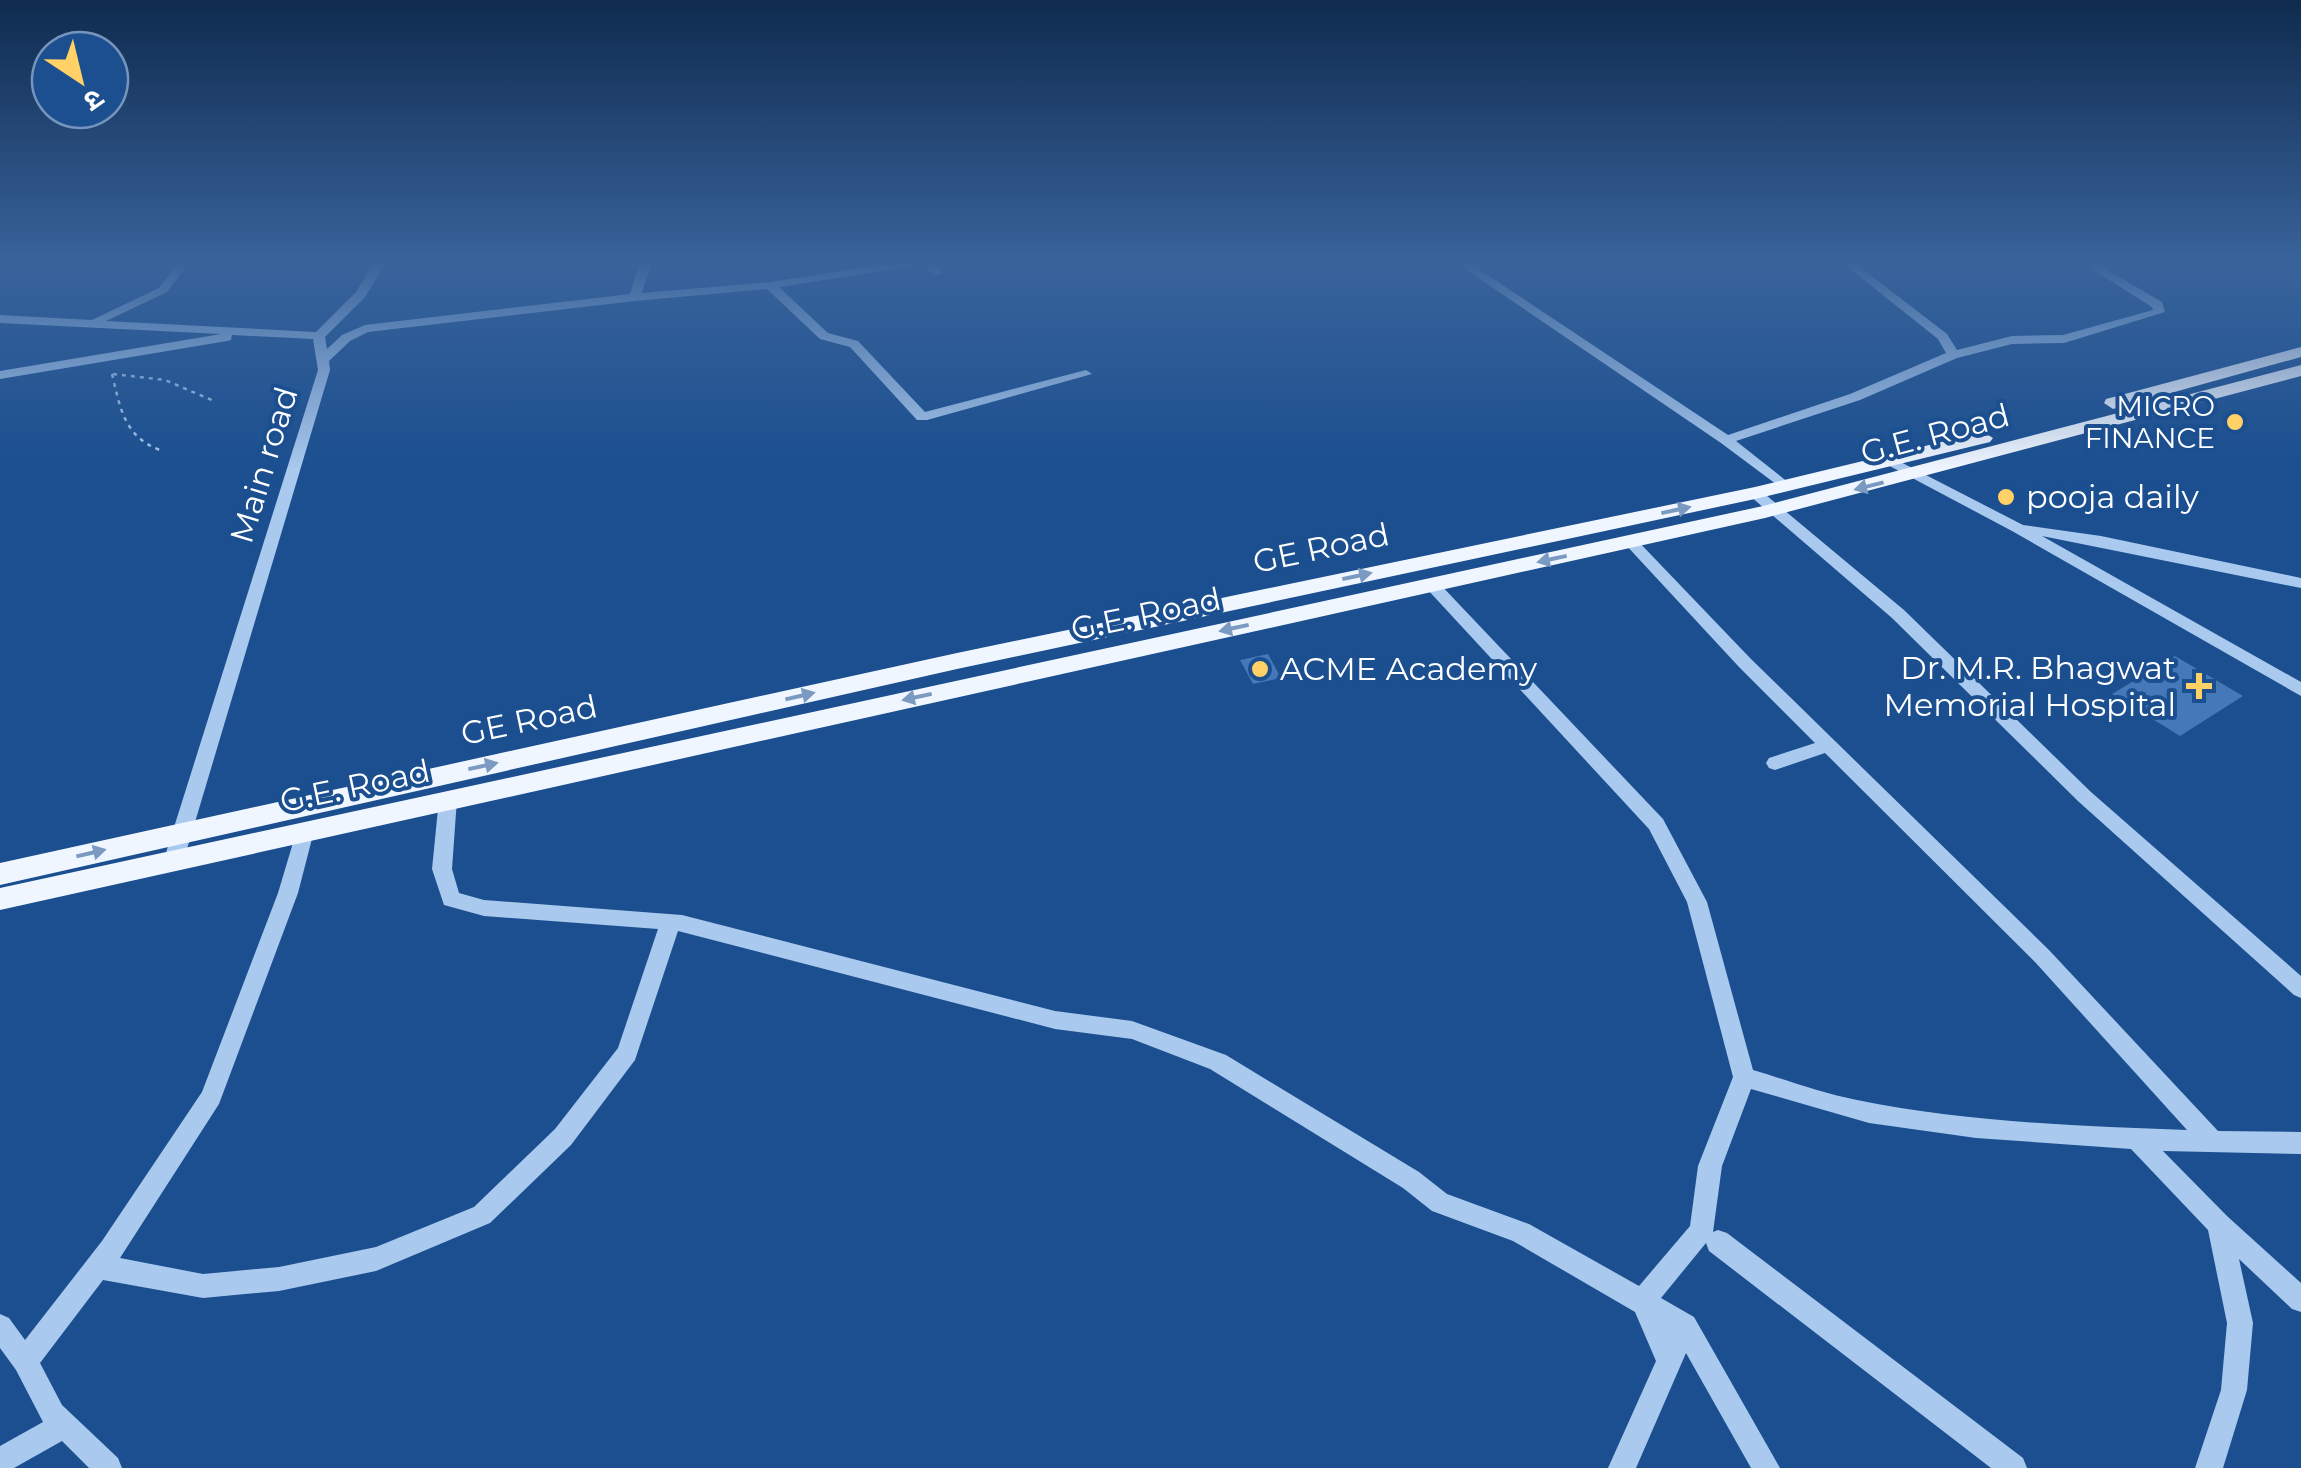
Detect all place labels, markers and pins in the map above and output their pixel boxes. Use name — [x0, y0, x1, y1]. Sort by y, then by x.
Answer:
place label: MICRO FINANCE — [2085, 389, 2215, 455]
marker: MICRO FINANCE — [2224, 411, 2246, 433]
place label: pooja daily — [2026, 477, 2199, 516]
marker: pooja daily — [1995, 486, 2017, 508]
place label: Dr. M.R. Bhagwat Memorial Hospital — [1883, 648, 2176, 724]
place label: ACME Academy — [1280, 649, 1538, 688]
marker: ACME Academy — [1249, 658, 1271, 680]
marker: Dr. M.R. Bhagwat Memorial Hospital — [2186, 673, 2212, 699]

